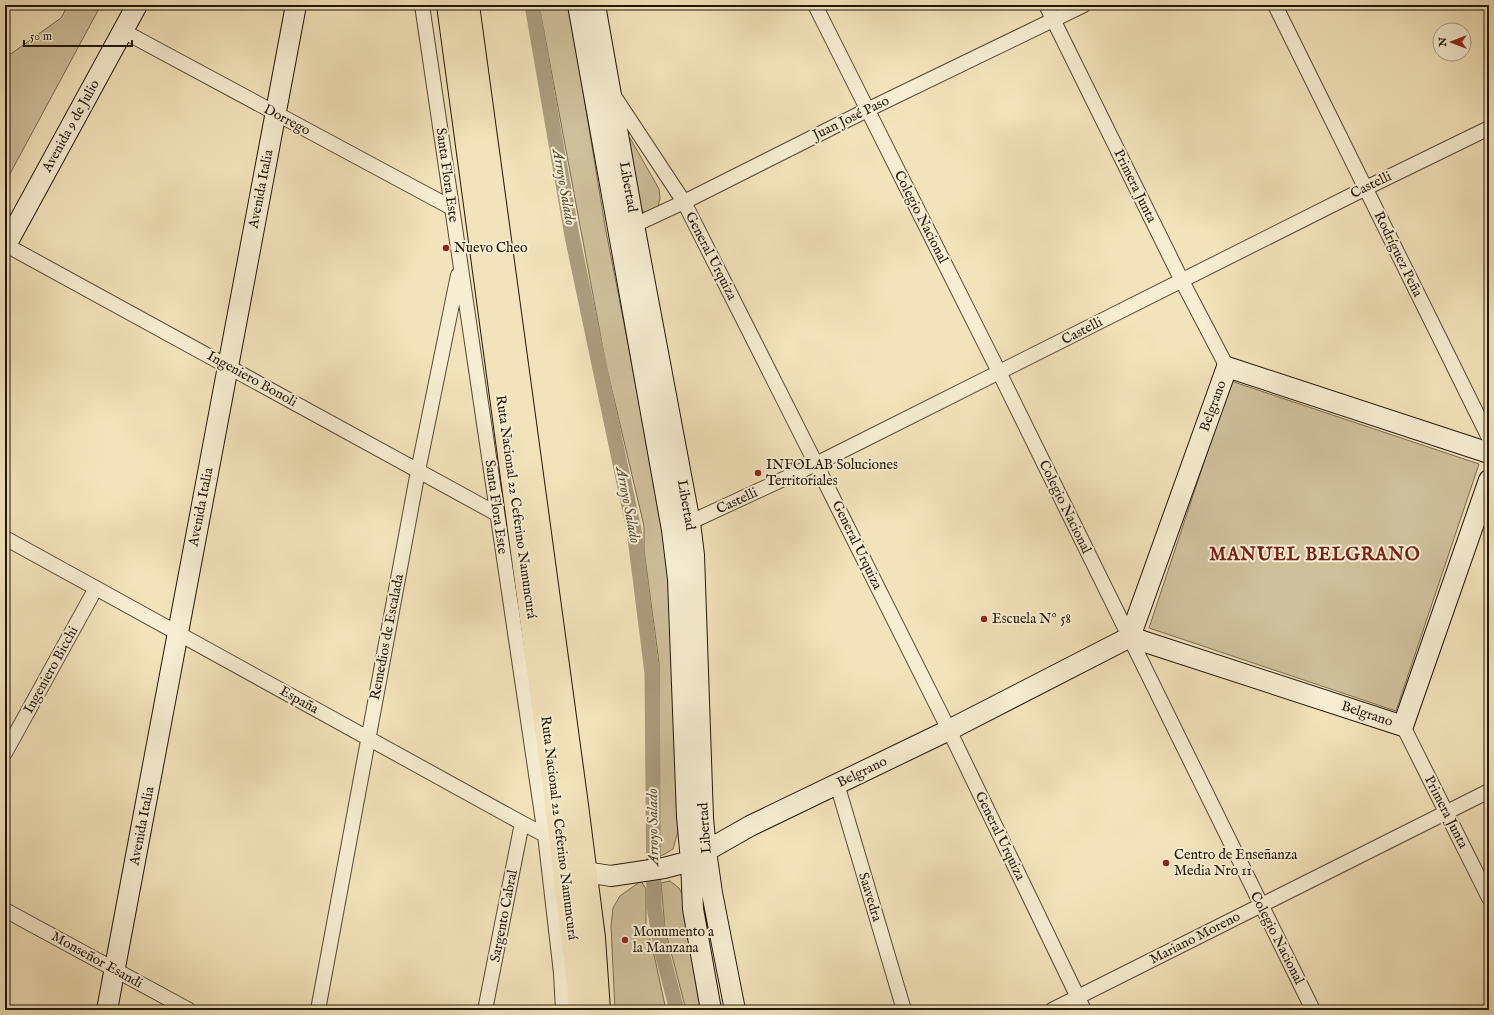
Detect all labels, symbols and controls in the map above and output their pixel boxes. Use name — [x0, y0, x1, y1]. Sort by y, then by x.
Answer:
scale bar — [24, 22, 132, 48]
north arrow — [1432, 22, 1472, 62]
text: 50 m — [30, 29, 52, 44]
text: N — [1436, 37, 1450, 48]
street label: Avenida 9 de Julio — [38, 76, 104, 176]
street label: Juan José Paso — [808, 92, 893, 145]
street label: Dorrego — [260, 100, 314, 140]
street label: Santa Flora Este — [431, 127, 463, 224]
water label: Arroyo Salado — [548, 145, 580, 227]
street label: Primera Junta — [1110, 146, 1161, 226]
street label: Avenida Italia — [244, 147, 278, 231]
street label: Libertad — [615, 160, 641, 214]
street label: Castelli — [1347, 167, 1395, 203]
street label: Colegio Nacional — [890, 168, 952, 267]
street label: Rodríguez Peña — [1369, 208, 1427, 301]
street label: General Urquiza — [681, 209, 741, 304]
place label: Nuevo Cheo — [454, 239, 528, 257]
marker: Nuevo Cheo — [441, 243, 451, 253]
street label: Castelli — [1058, 313, 1106, 349]
street label: Ingeniero Bonoli — [204, 347, 300, 411]
street label: Belgrano — [1195, 377, 1231, 434]
street label: Ruta Nacional 22 Ceferino Namuncurá — [491, 394, 541, 621]
place label: INFOLAB Soluciones Territoriales — [766, 456, 898, 490]
street label: Colegio Nacional — [1035, 457, 1095, 557]
street label: Santa Flora Este — [480, 459, 512, 556]
water label: Arroyo Salado — [611, 463, 645, 545]
street label: Avenida Italia — [184, 465, 218, 549]
marker: INFOLAB Soluciones Territoriales — [753, 468, 763, 478]
street label: Libertad — [673, 478, 699, 532]
street label: Castelli — [713, 484, 761, 518]
street label: General Urquiza — [828, 498, 887, 593]
district label: MANUEL BELGRANO — [1209, 544, 1421, 567]
street label: Remedios de Escalada — [366, 572, 408, 701]
place label: Escuela Nº 58 — [992, 610, 1071, 628]
marker: Escuela Nº 58 — [979, 614, 989, 624]
street label: Ingeniero Bicchi — [20, 623, 83, 717]
street label: España — [276, 682, 322, 718]
street label: Belgrano — [1339, 697, 1396, 731]
street label: Ruta Nacional 22 Ceferino Namuncurá — [536, 715, 582, 942]
street label: Belgrano — [834, 752, 890, 792]
street label: Primera Junta — [1420, 773, 1472, 852]
street label: Avenida Italia — [125, 784, 159, 868]
water label: Arroyo Salado — [643, 788, 663, 868]
street label: General Urquiza — [971, 789, 1030, 884]
street label: Libertad — [694, 801, 716, 854]
place label: Centro de Enseñanza Media Nro 11 — [1174, 846, 1298, 880]
marker: Centro de Enseñanza Media Nro 11 — [1161, 858, 1171, 868]
street label: Sargento Cabral — [486, 868, 522, 964]
street label: Saavedra — [854, 870, 886, 925]
street label: Colegio Nacional — [1246, 889, 1308, 988]
street label: Mariano Moreno — [1147, 907, 1244, 969]
place label: Monumento a la Manzana — [633, 923, 715, 957]
street label: Monseñor Esandi — [48, 927, 146, 993]
marker: Monumento a la Manzana — [620, 935, 630, 945]

